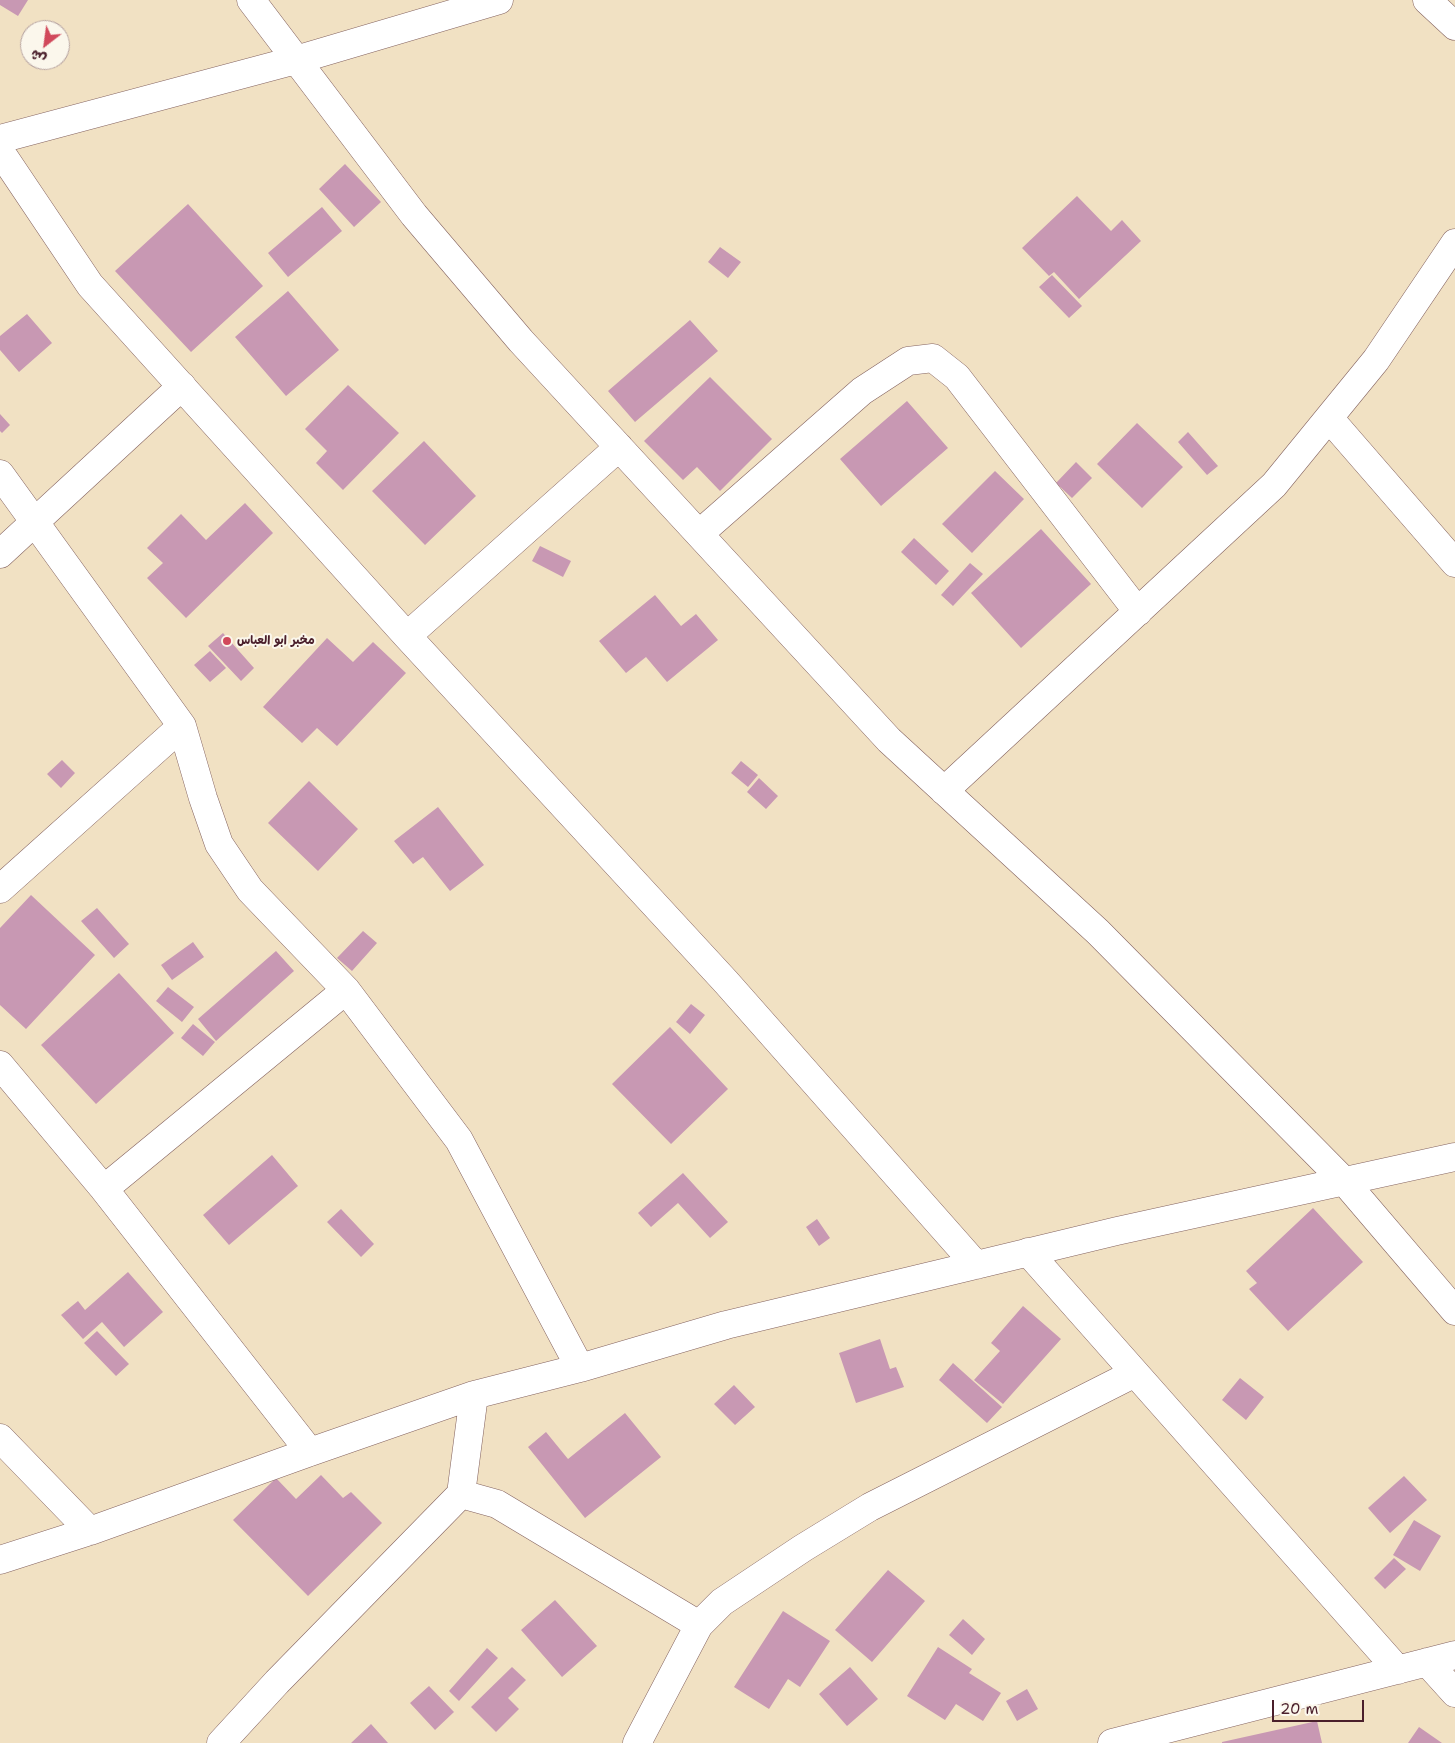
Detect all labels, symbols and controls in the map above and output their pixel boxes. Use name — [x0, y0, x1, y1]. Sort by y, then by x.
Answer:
north arrow — [20, 20, 70, 70]
text: ش — [27, 45, 49, 69]
place label: مخبر ابو العباس — [237, 634, 315, 648]
marker: مخبر ابو العباس — [221, 635, 233, 647]
scale bar — [1275, 1690, 1368, 1722]
text: 20 m — [1280, 1699, 1319, 1719]

